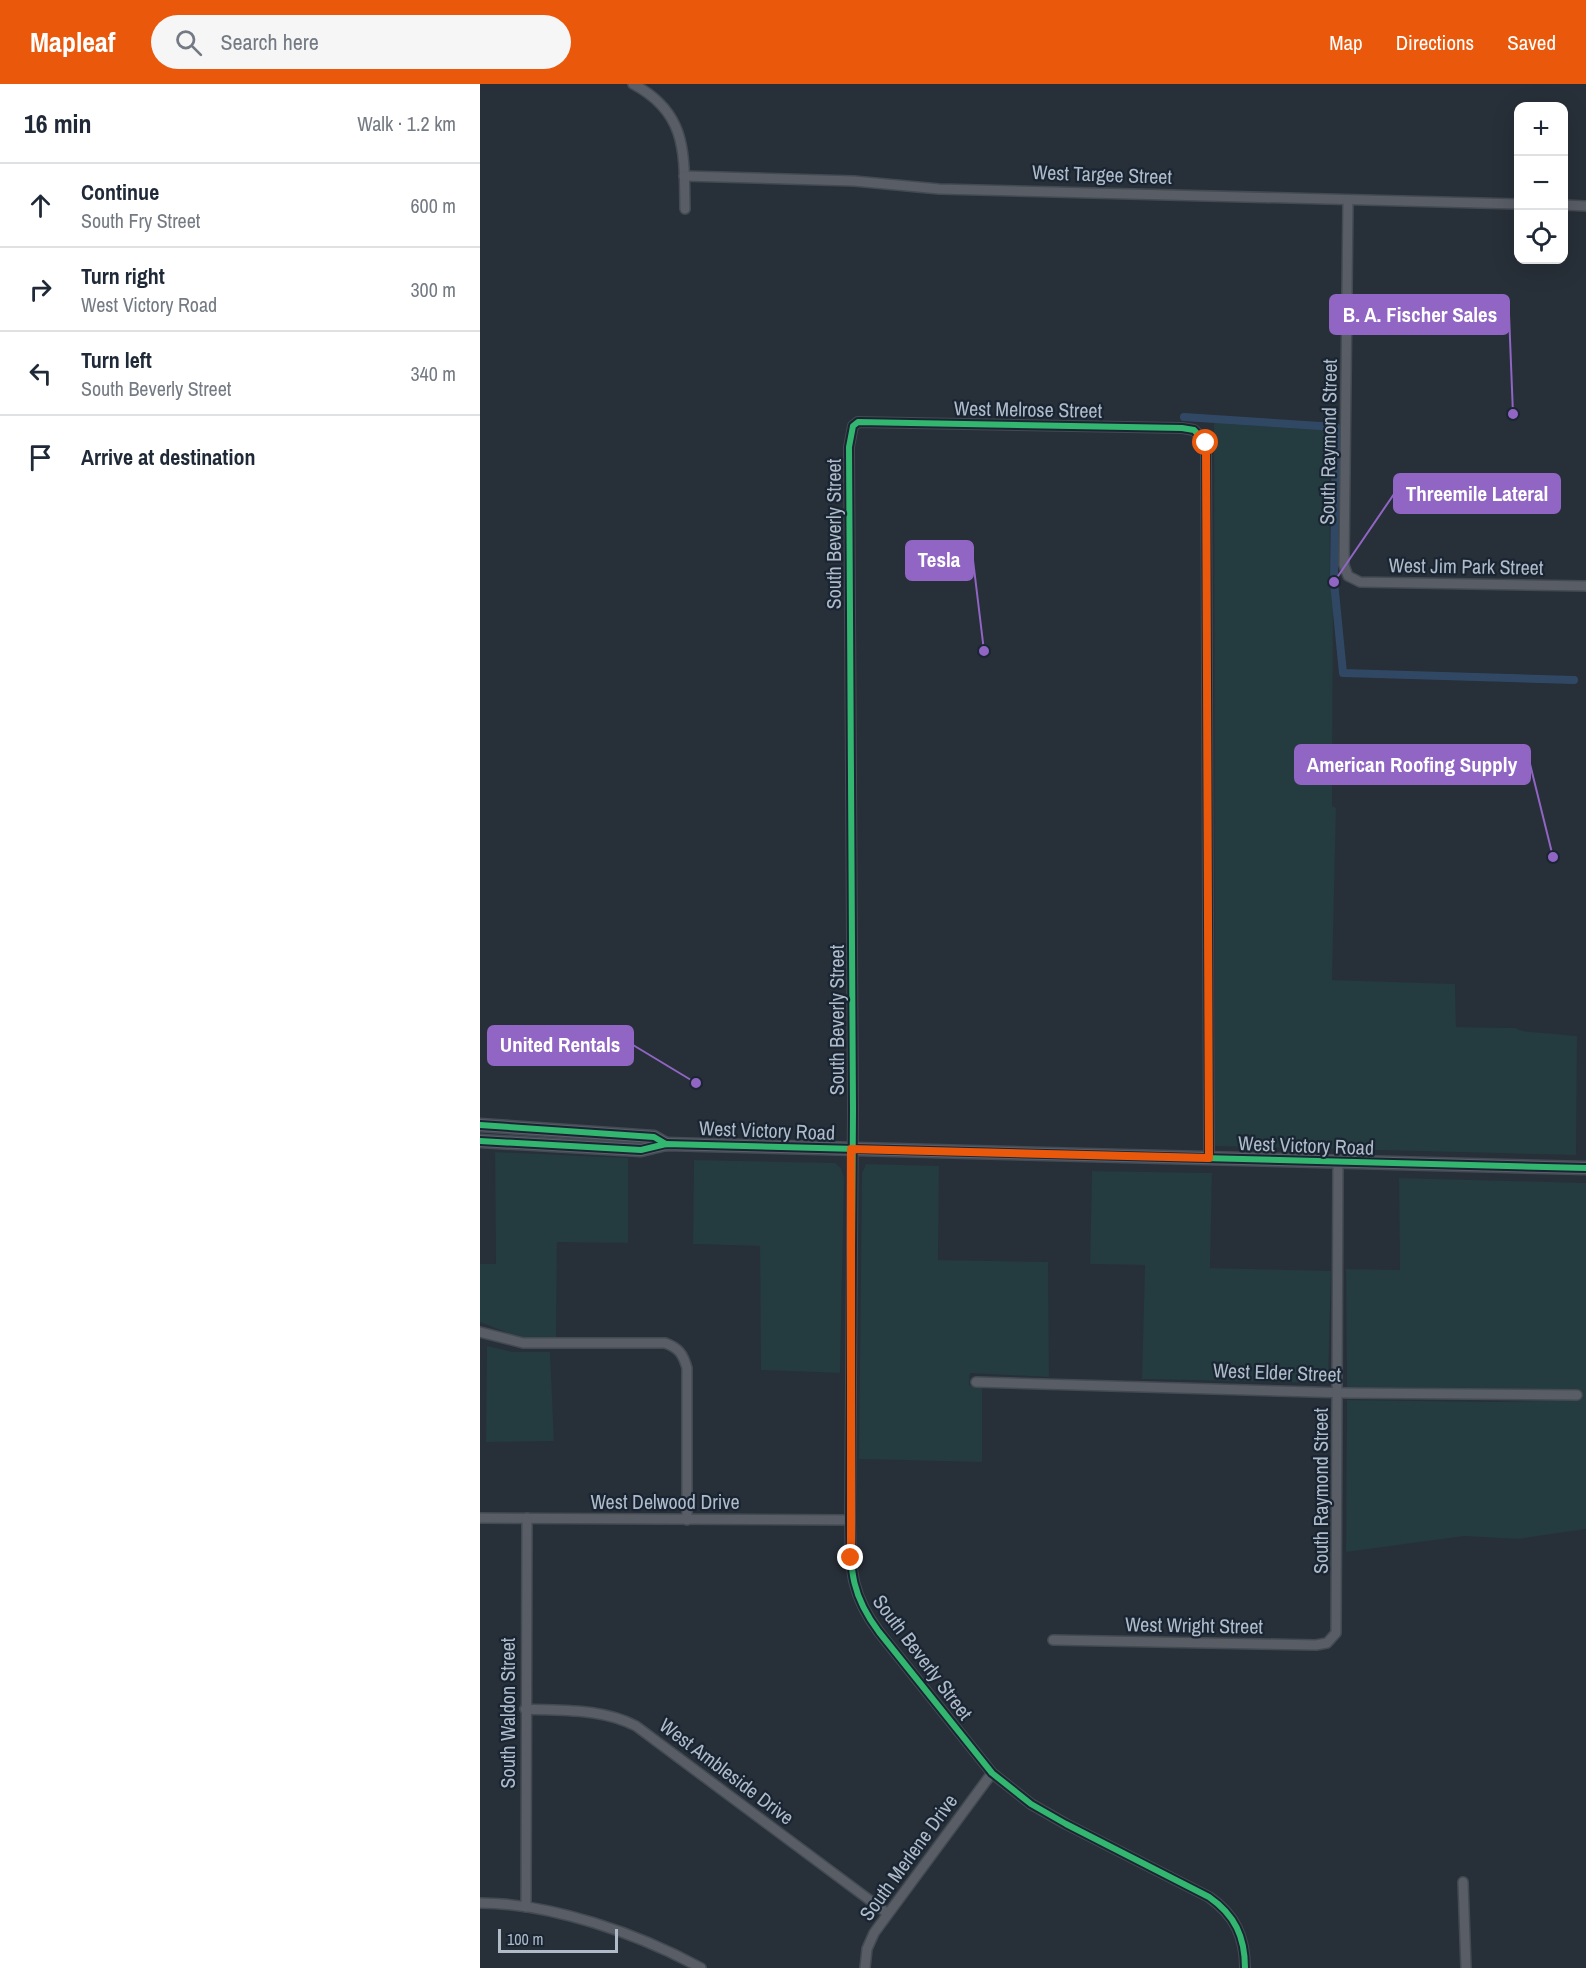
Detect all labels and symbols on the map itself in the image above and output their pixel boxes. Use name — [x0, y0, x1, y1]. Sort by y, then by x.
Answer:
street label: West Targee Street — [1032, 158, 1173, 190]
callout: B. A. Fischer Sales — [1330, 295, 1509, 334]
text: B. A. Fischer Sales — [1343, 300, 1497, 329]
street label: South Raymond Street — [1313, 358, 1343, 525]
street label: West Melrose Street — [954, 394, 1103, 424]
route start — [1192, 429, 1218, 455]
street label: South Beverly Street — [820, 458, 847, 609]
callout: Threemile Lateral — [1394, 474, 1560, 513]
text: Threemile Lateral — [1406, 479, 1548, 508]
callout: Tesla — [906, 541, 973, 580]
text: Tesla — [918, 545, 961, 574]
street label: West Jim Park Street — [1388, 551, 1544, 581]
callout: American Roofing Supply — [1295, 745, 1530, 784]
text: American Roofing Supply — [1307, 750, 1518, 779]
street label: South Beverly Street — [823, 944, 850, 1095]
callout: United Rentals — [488, 1026, 633, 1065]
text: United Rentals — [500, 1030, 620, 1059]
street label: West Victory Road — [698, 1114, 836, 1146]
street label: West Victory Road — [1237, 1129, 1375, 1161]
street label: West Elder Street — [1212, 1356, 1342, 1388]
street label: South Raymond Street — [1307, 1408, 1334, 1574]
street label: West Delwood Drive — [590, 1488, 740, 1515]
route end — [837, 1544, 863, 1570]
street label: South Beverly Street — [867, 1589, 979, 1726]
street label: West Wright Street — [1125, 1610, 1264, 1640]
street label: South Waldon Street — [494, 1637, 521, 1788]
street label: West Ambleside Drive — [654, 1711, 800, 1831]
street label: South Merlene Drive — [853, 1788, 963, 1926]
scale bar — [498, 1926, 618, 1954]

